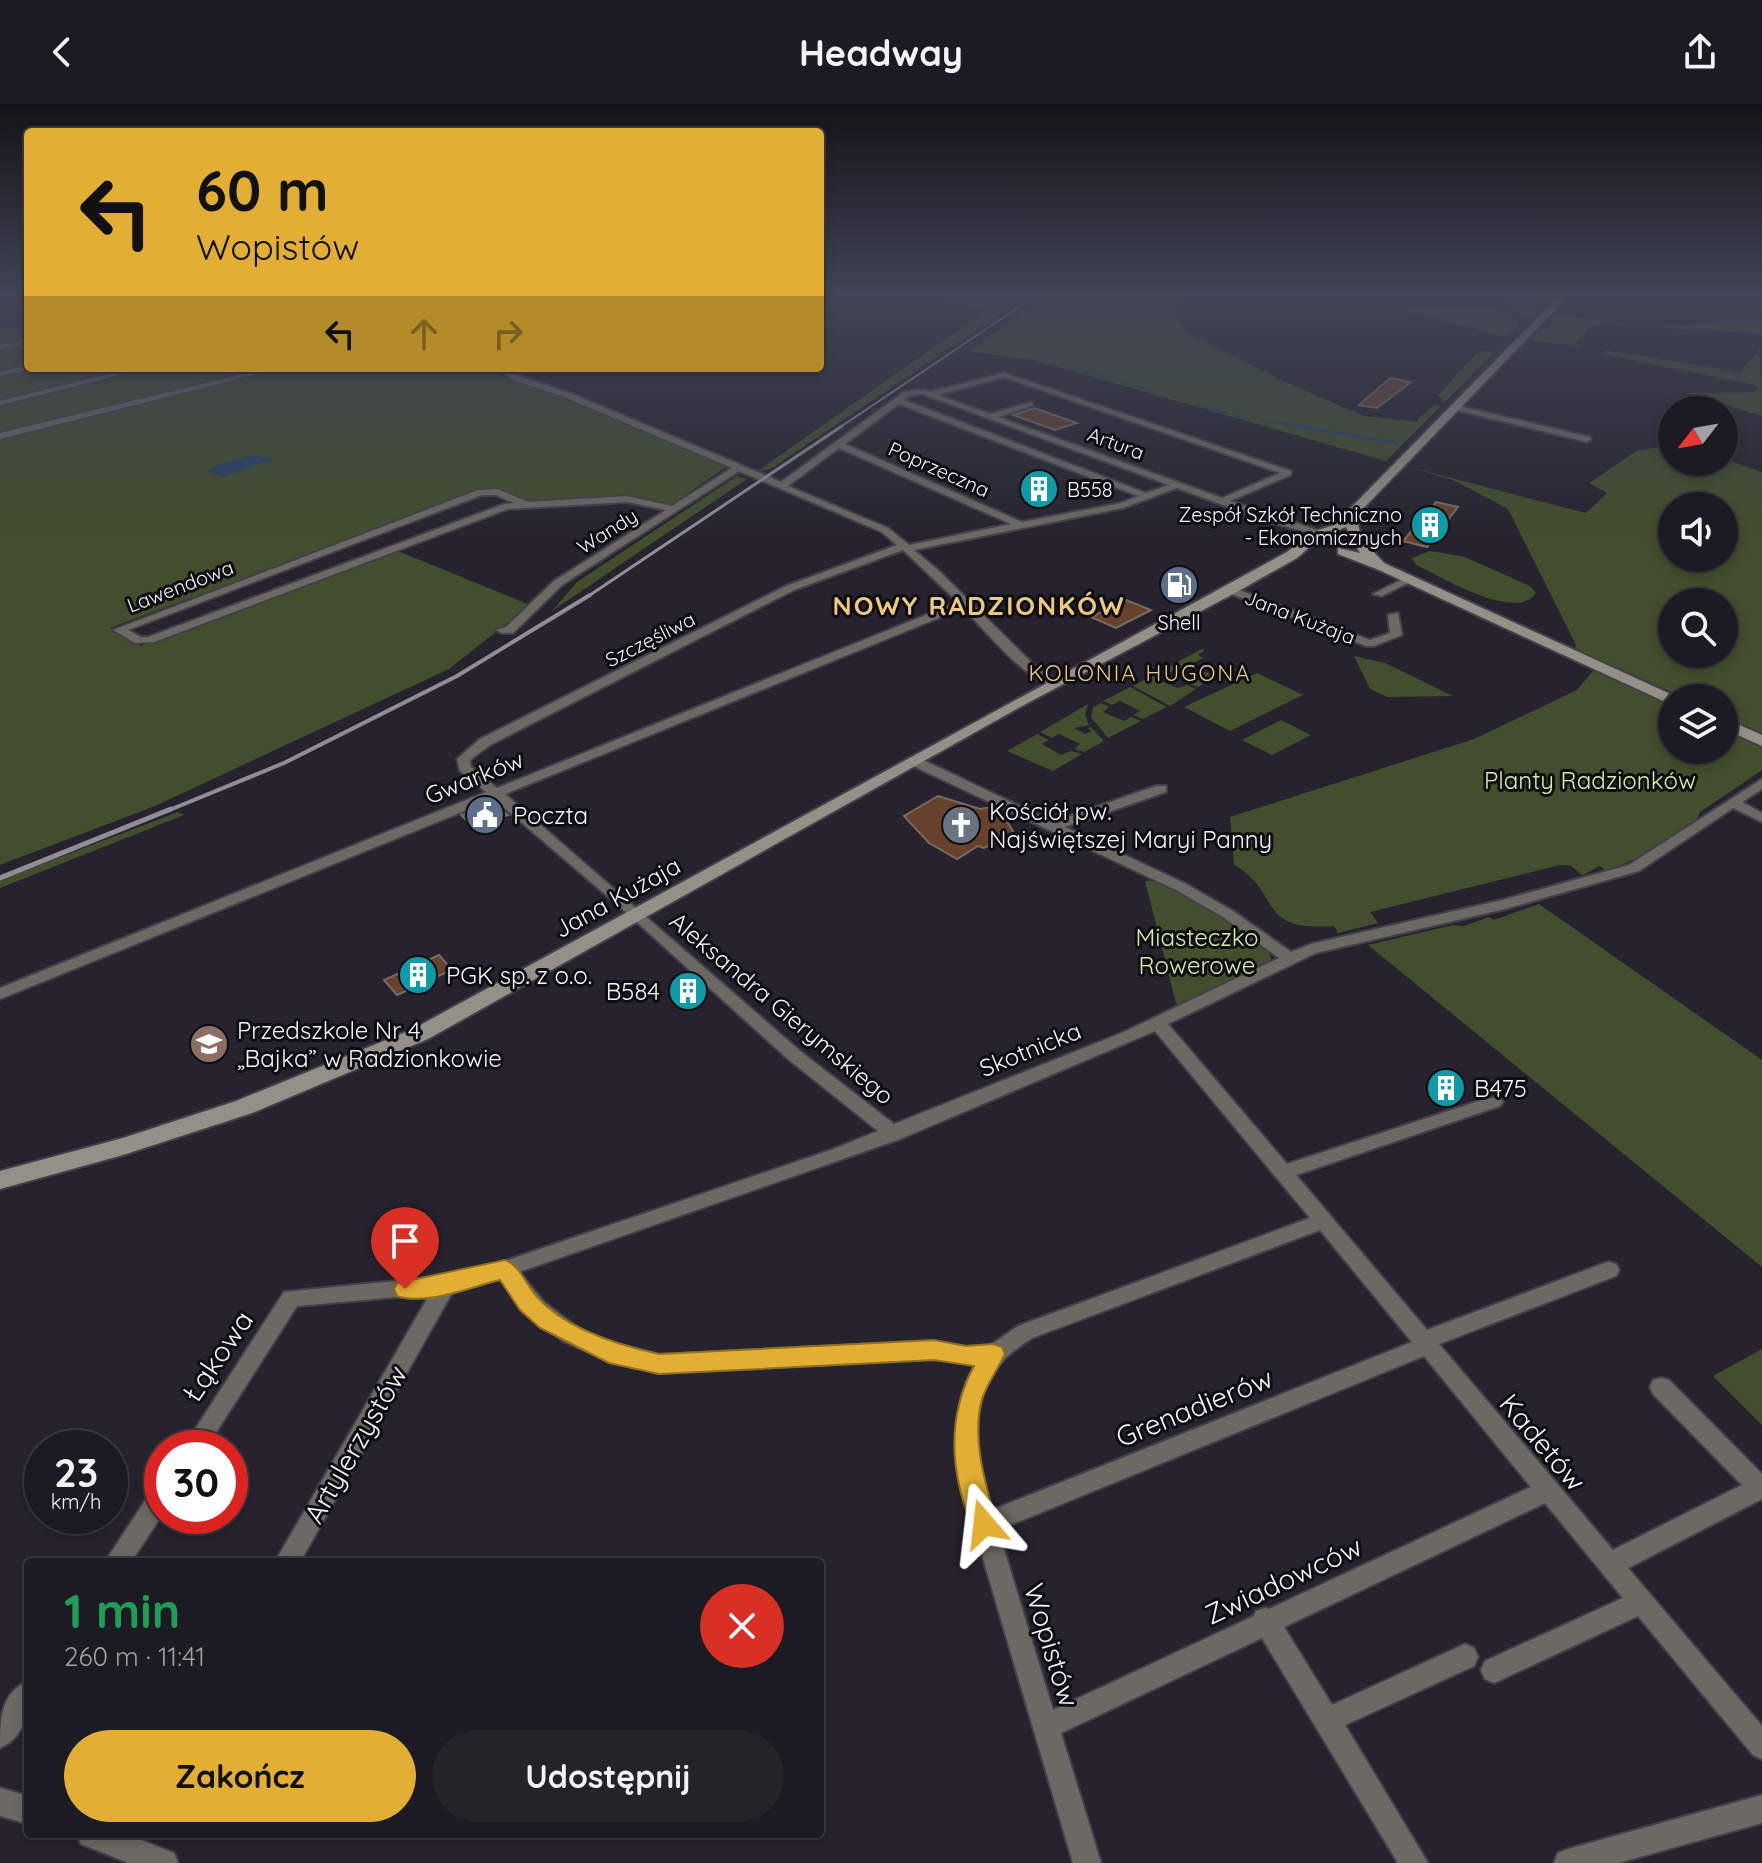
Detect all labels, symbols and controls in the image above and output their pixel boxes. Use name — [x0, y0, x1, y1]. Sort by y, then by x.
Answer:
icon: back — [40, 30, 84, 74]
text: Headway — [799, 30, 963, 75]
icon: share — [1678, 30, 1722, 74]
text: 60 m — [196, 155, 329, 225]
icon: left — [64, 160, 168, 264]
text: Wopistów — [196, 224, 359, 269]
icon: left — [318, 312, 362, 356]
icon: ahead — [402, 312, 446, 356]
icon: right — [486, 312, 530, 356]
north arrow — [1658, 396, 1738, 476]
map controls — [1658, 396, 1738, 764]
street label: Artura — [1084, 421, 1148, 465]
street label: Poprzeczna — [885, 436, 993, 502]
building icon: B558 — [1018, 468, 1060, 510]
place label: B558 — [1067, 477, 1113, 502]
button: sound — [1658, 492, 1738, 572]
place label: Zespół Szkół Techniczno - Ekonomicznych — [1178, 502, 1402, 550]
street label: Wandy — [572, 503, 642, 559]
building icon: Zespół Szkół Techniczno - Ekonomicznych — [1409, 504, 1451, 546]
street label: Lawendowa — [123, 554, 237, 618]
fuel station icon: Shell — [1158, 564, 1200, 606]
street label: Jana Kużaja — [1241, 584, 1359, 650]
button: search — [1658, 588, 1738, 668]
district label: NOWY RADZIONKÓW — [833, 589, 1125, 622]
street label: Szczęśliwa — [601, 606, 699, 672]
place label: Shell — [1157, 610, 1201, 635]
district label: KOLONIA HUGONA — [1028, 659, 1252, 687]
button: layers — [1658, 684, 1738, 764]
street label: Gwarków — [420, 744, 528, 810]
park label: Planty Radzionków — [1484, 765, 1696, 795]
public building icon: Poczta — [464, 794, 506, 836]
place label: Kościół pw. Najświętszej Maryi Panny — [989, 796, 1272, 854]
place label: Poczta — [513, 800, 588, 830]
church icon: Kościół pw. Najświętszej Maryi Panny — [940, 804, 982, 846]
street label: Jana Kużaja — [549, 850, 685, 944]
street label: Aleksandra Gierymskiego — [664, 905, 900, 1111]
park label: Miasteczko Rowerowe — [1135, 922, 1259, 980]
building icon: PGK sp. z o.o. — [397, 954, 439, 996]
place label: PGK sp. z o.o. — [446, 960, 592, 990]
building icon: B584 — [667, 970, 709, 1012]
place label: B584 — [606, 976, 660, 1006]
place label: Przedszkole Nr 4 „Bajka” w Radzionkowie — [237, 1015, 502, 1073]
street label: Skotnicka — [975, 1015, 1085, 1083]
school or university icon: Przedszkole Nr 4 „Bajka” w Radzionkowie — [188, 1023, 230, 1065]
building icon: B475 — [1425, 1067, 1467, 1109]
place label: B475 — [1474, 1073, 1527, 1103]
pin — [371, 1207, 439, 1289]
icon: arrive — [383, 1219, 427, 1263]
street label: Łąkowa — [174, 1304, 260, 1408]
street label: Artylerzystów — [296, 1359, 414, 1529]
street label: Grenadierów — [1110, 1360, 1278, 1454]
street label: Kadetów — [1492, 1386, 1594, 1498]
speed limit sign: 30 — [144, 1430, 248, 1534]
text: 23 — [54, 1447, 98, 1497]
position arrow — [942, 1482, 1026, 1566]
text: km/h — [51, 1489, 101, 1514]
street label: Zwiadowców — [1199, 1528, 1367, 1632]
street label: Wopistów — [1017, 1579, 1087, 1711]
text: 1 min — [64, 1580, 180, 1640]
button: close — [700, 1584, 784, 1668]
text: 260 m · 11:41 — [64, 1640, 205, 1673]
button: Zakończ — [64, 1730, 416, 1822]
button: Udostępnij — [432, 1730, 784, 1822]

